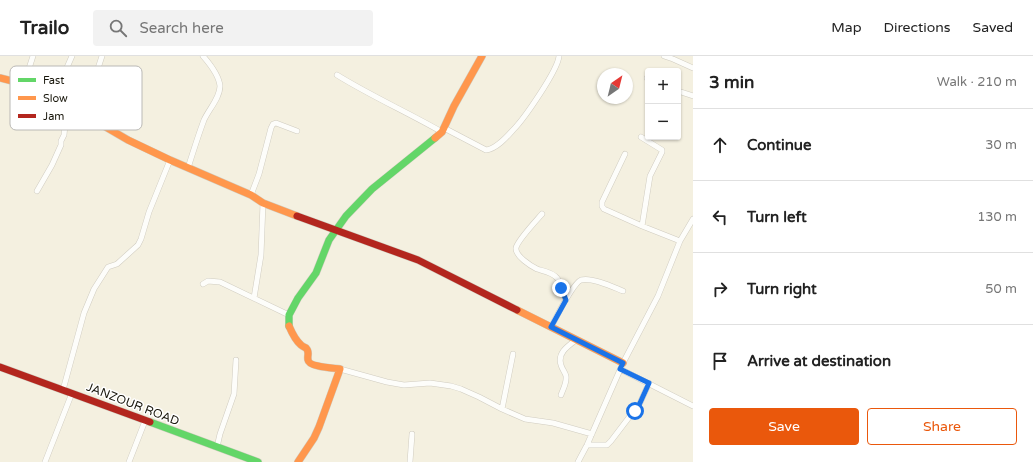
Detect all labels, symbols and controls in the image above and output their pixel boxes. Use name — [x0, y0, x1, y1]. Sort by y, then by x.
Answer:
search box — [93, 10, 373, 46]
text: Trailo — [20, 17, 69, 39]
icon: search — [107, 17, 129, 39]
text: Search here — [139, 19, 224, 37]
text: Map — [831, 19, 862, 36]
text: Directions — [884, 19, 951, 36]
text: Saved — [973, 19, 1013, 36]
legend — [10, 66, 142, 130]
north arrow — [597, 68, 633, 104]
map controls — [645, 68, 681, 140]
button: + — [645, 68, 681, 104]
text: 3 min — [709, 72, 754, 93]
text: Fast — [43, 74, 64, 87]
text: Walk · 210 m — [937, 74, 1017, 90]
text: Slow — [43, 92, 68, 105]
button: − — [645, 104, 681, 140]
text: Jam — [43, 110, 64, 123]
icon: ahead — [709, 134, 731, 156]
text: Continue — [747, 136, 811, 154]
text: 30 m — [985, 137, 1017, 153]
icon: left — [709, 206, 731, 228]
text: Turn left — [747, 208, 807, 226]
text: 130 m — [977, 209, 1017, 225]
icon: right — [709, 278, 731, 300]
route end — [552, 279, 570, 297]
text: Turn right — [747, 280, 817, 298]
text: 50 m — [985, 281, 1017, 297]
icon: arrive — [709, 350, 731, 372]
text: Arrive at destination — [747, 352, 891, 370]
street label: JANZOUR ROAD — [85, 380, 181, 428]
route start — [626, 402, 644, 420]
button: Save — [709, 408, 859, 445]
button: Share — [867, 408, 1017, 445]

